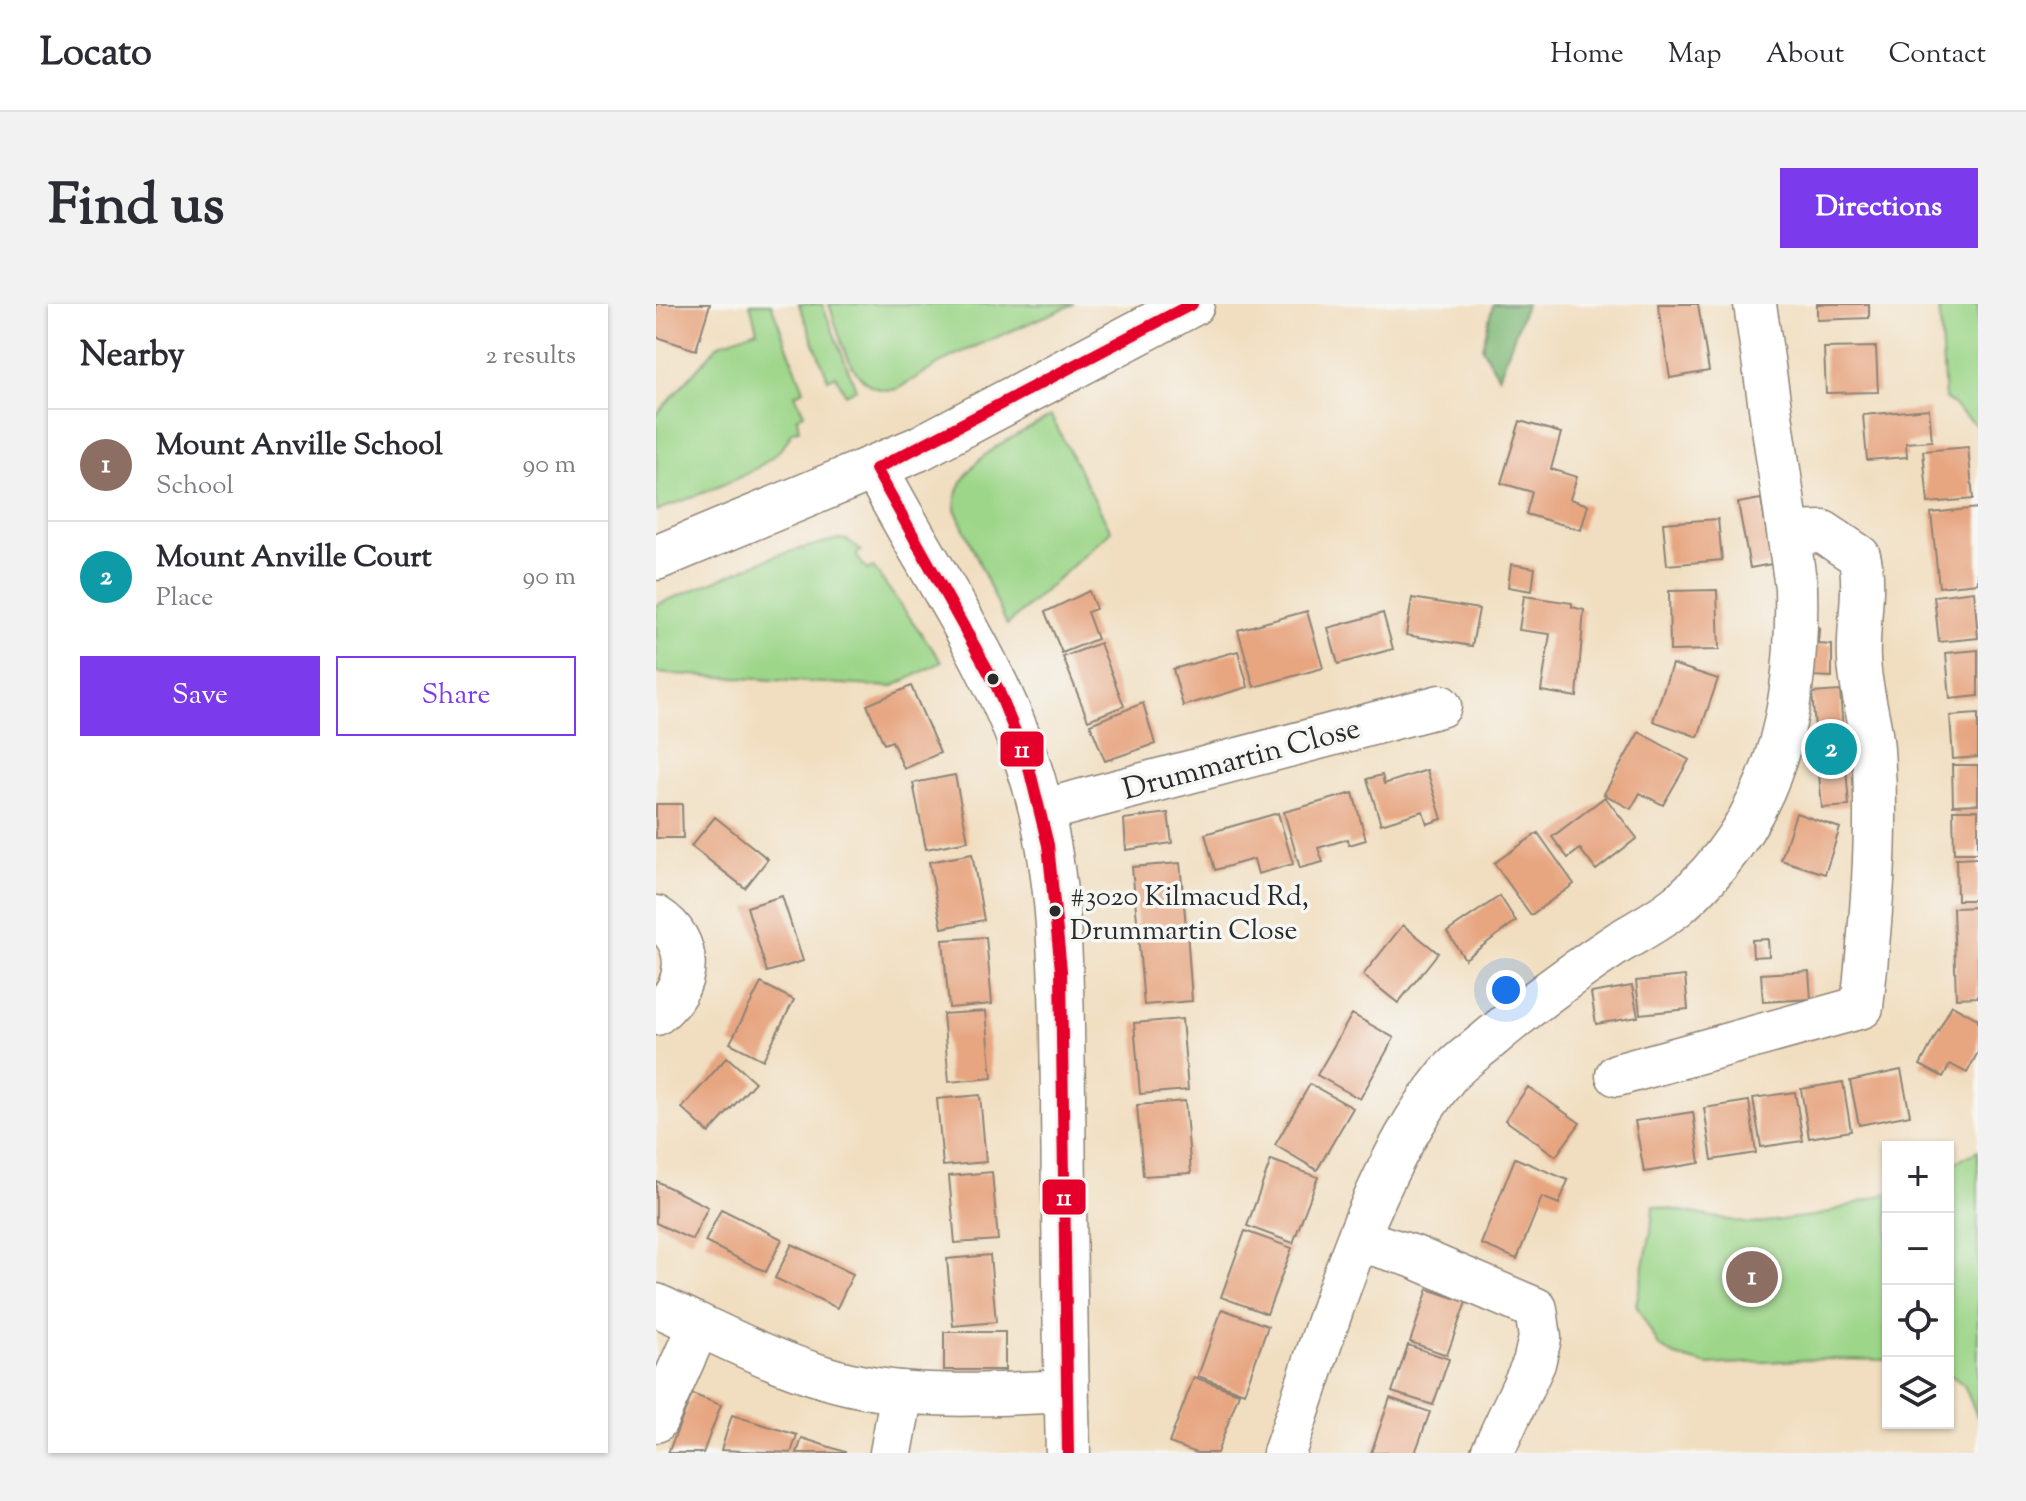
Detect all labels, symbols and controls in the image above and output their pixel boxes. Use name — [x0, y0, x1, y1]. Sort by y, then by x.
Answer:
text: Locato — [40, 28, 152, 82]
text: Home — [1550, 35, 1624, 75]
text: Map — [1668, 35, 1722, 75]
text: About — [1766, 35, 1844, 75]
text: Contact — [1888, 35, 1986, 75]
text: Find us — [48, 168, 224, 249]
button: Directions — [1780, 168, 1978, 248]
text: Nearby — [80, 332, 185, 381]
text: 2 results — [485, 338, 576, 375]
text: Mount Anville School — [156, 425, 443, 468]
text: 1 — [102, 447, 110, 484]
text: 90 m — [523, 447, 576, 484]
text: School — [156, 468, 234, 505]
text: Mount Anville Court — [156, 537, 432, 580]
text: 2 — [100, 559, 112, 596]
text: 90 m — [523, 559, 576, 596]
text: Place — [156, 580, 213, 617]
button: Save — [80, 656, 320, 736]
button: Share — [336, 656, 576, 736]
unlabelled marker — [985, 671, 1001, 687]
street label: Drummartin Close — [1118, 708, 1365, 813]
pin: 2 — [1805, 719, 1857, 779]
line badge: 11 — [999, 730, 1045, 768]
text: 11 — [1015, 736, 1030, 768]
place label: #3020 Kilmacud Rd, Drummartin Close — [1070, 878, 1309, 952]
marker: #3020 Kilmacud Rd, Drummartin Close — [1047, 903, 1063, 919]
your location — [1486, 970, 1526, 1010]
map controls — [1882, 1141, 1954, 1429]
button: + — [1882, 1141, 1954, 1213]
line badge: 11 — [1041, 1178, 1087, 1216]
text: 11 — [1057, 1184, 1072, 1216]
button: − — [1882, 1213, 1954, 1285]
pin: 1 — [1726, 1247, 1778, 1307]
button: locate — [1882, 1285, 1954, 1357]
button: layers — [1882, 1357, 1954, 1429]

